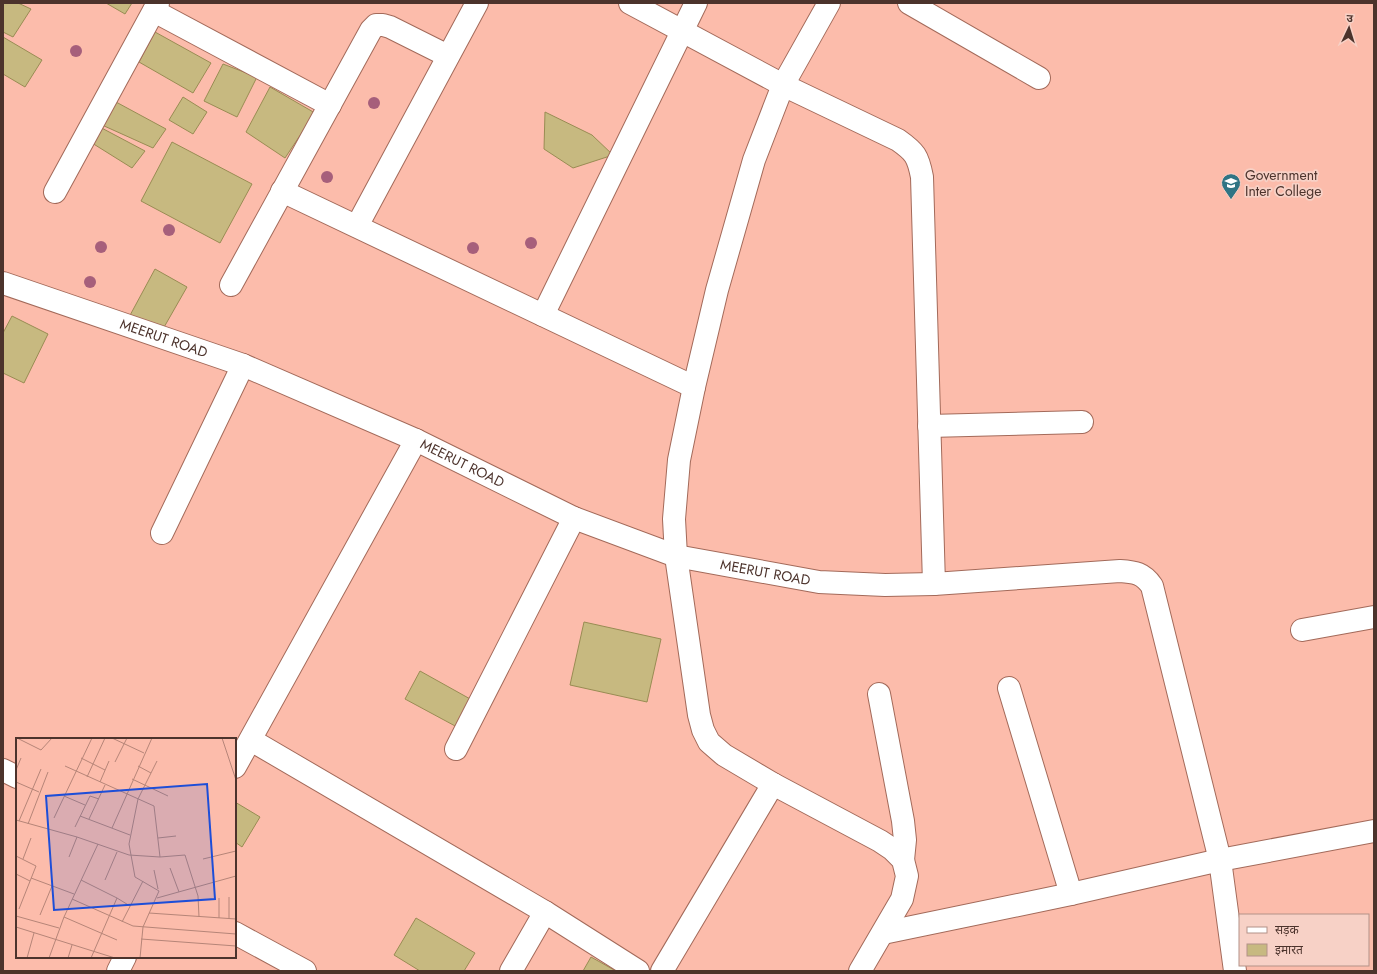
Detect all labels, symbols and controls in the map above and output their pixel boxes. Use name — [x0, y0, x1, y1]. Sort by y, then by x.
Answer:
north arrow — [1329, 8, 1369, 48]
text: उ — [1346, 10, 1354, 26]
place label: Government Inter College — [1245, 165, 1321, 201]
school or university icon: Government Inter College — [1220, 172, 1242, 200]
street label: MEERUT ROAD — [117, 314, 210, 362]
street label: MEERUT ROAD — [417, 434, 508, 492]
street label: MEERUT ROAD — [719, 554, 812, 590]
inset map — [16, 738, 236, 958]
legend — [1239, 914, 1369, 966]
text: सड़क — [1275, 921, 1300, 939]
text: इमारत — [1275, 941, 1304, 959]

